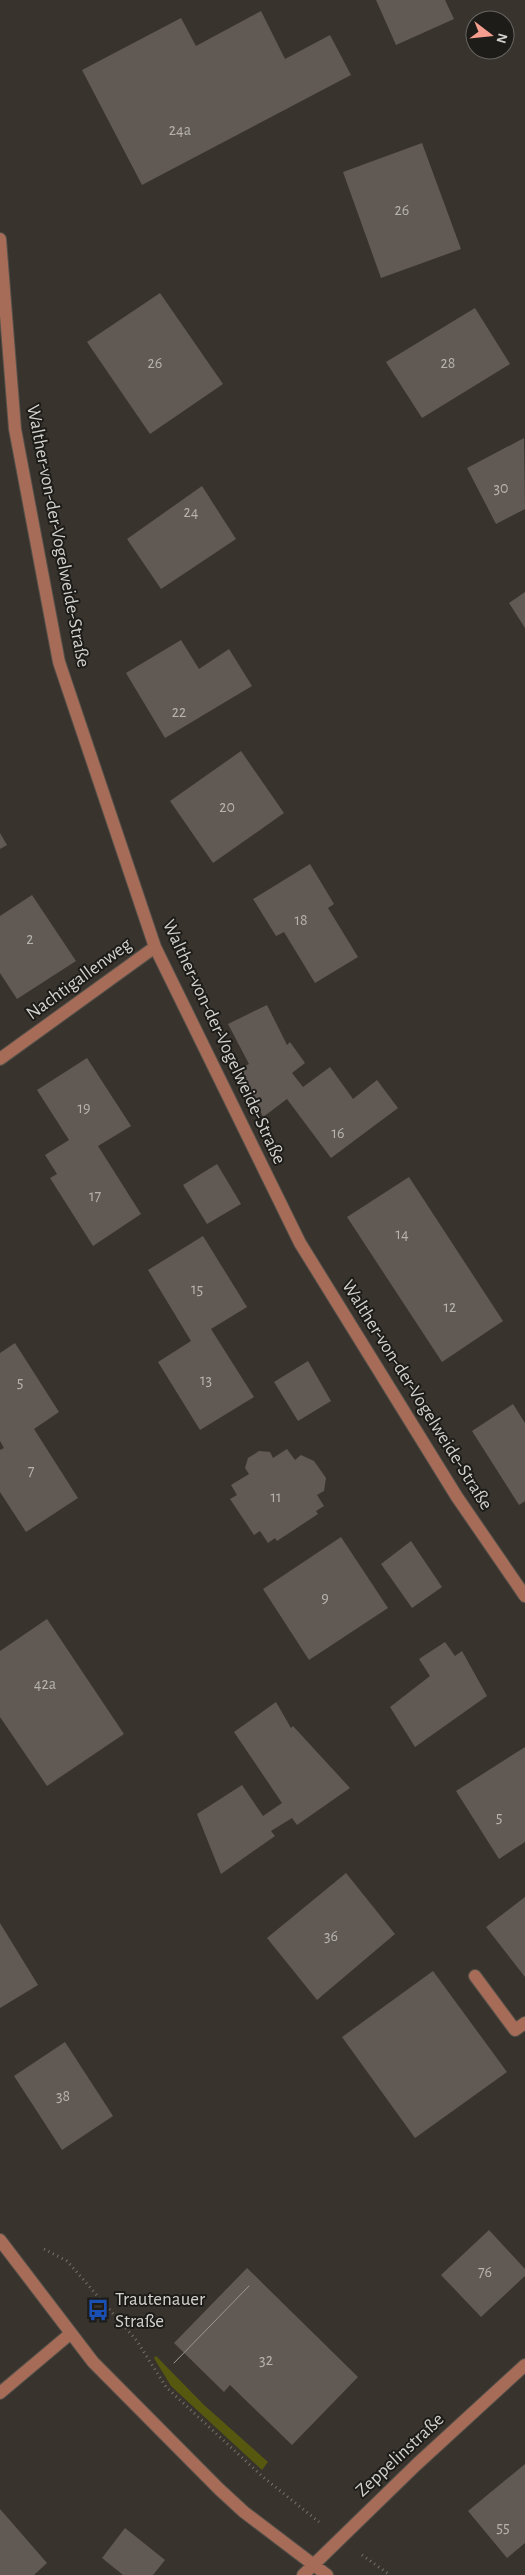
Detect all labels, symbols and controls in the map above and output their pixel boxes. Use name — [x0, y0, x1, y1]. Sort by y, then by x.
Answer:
north arrow — [465, 10, 515, 60]
text: N — [493, 32, 510, 45]
house number: 24a — [169, 122, 191, 138]
house number: 26 — [395, 202, 409, 218]
house number: 26 — [148, 355, 162, 371]
house number: 28 — [441, 355, 455, 371]
street label: Walther-von-der-Vogelweide-Straße — [23, 403, 93, 669]
house number: 30 — [493, 480, 509, 496]
house number: 24 — [184, 504, 199, 520]
house number: 22 — [172, 704, 186, 720]
house number: 20 — [219, 799, 235, 815]
house number: 18 — [294, 912, 308, 928]
street label: Walther-von-der-Vogelweide-Straße — [159, 917, 289, 1167]
house number: 2 — [26, 931, 34, 947]
street label: Nachtigallenweg — [23, 934, 136, 1023]
house number: 19 — [77, 1100, 91, 1116]
house number: 16 — [331, 1125, 345, 1141]
house number: 17 — [89, 1188, 101, 1204]
house number: 14 — [395, 1226, 409, 1242]
street label: Walther-von-der-Vogelweide-Straße — [338, 1277, 496, 1513]
house number: 15 — [191, 1281, 203, 1297]
house number: 12 — [444, 1299, 456, 1315]
house number: 13 — [200, 1372, 212, 1388]
house number: 5 — [17, 1374, 23, 1390]
house number: 7 — [28, 1463, 35, 1479]
house number: 11 — [270, 1489, 282, 1505]
house number: 9 — [321, 1590, 329, 1606]
house number: 42a — [34, 1676, 56, 1692]
house number: 5 — [496, 1809, 502, 1825]
house number: 36 — [324, 1928, 338, 1944]
house number: 38 — [56, 2088, 70, 2104]
house number: 76 — [478, 2264, 492, 2280]
place label: Trautenauer Straße — [115, 2290, 205, 2331]
bus stop icon: Trautenauer Straße — [85, 2297, 111, 2323]
house number: 32 — [259, 2352, 273, 2368]
street label: Zeppelinstraße — [352, 2410, 448, 2500]
house number: 55 — [496, 2519, 510, 2535]

